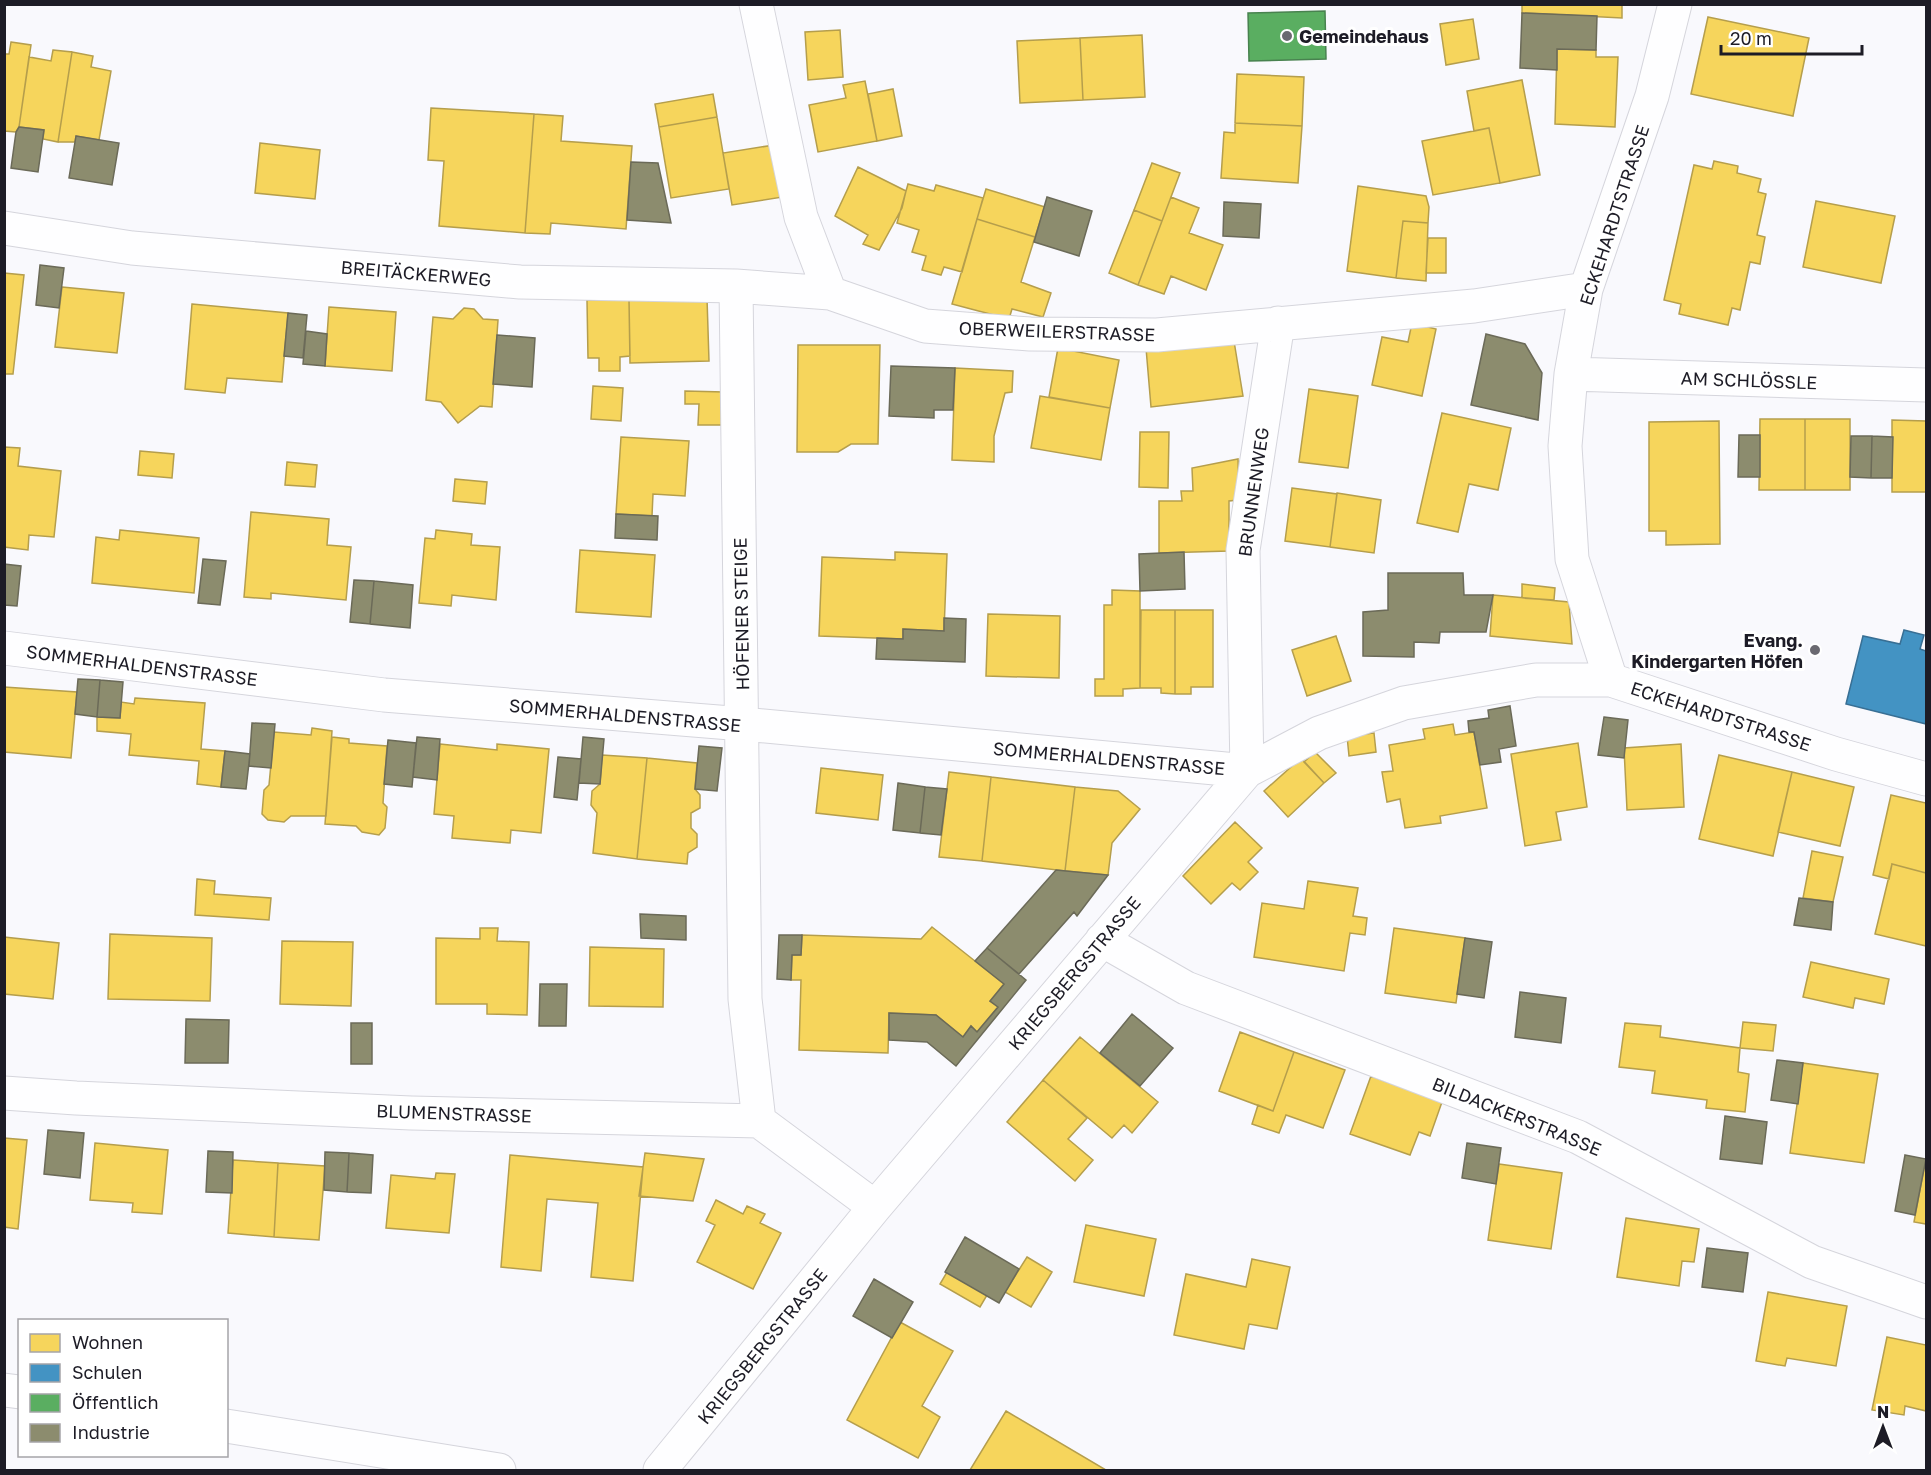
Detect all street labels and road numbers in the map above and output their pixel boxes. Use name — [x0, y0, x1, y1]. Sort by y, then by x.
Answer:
street label: ECKEHARDTSTRASSE — [1574, 122, 1654, 308]
street label: BREITÄCKERWEG — [340, 255, 492, 291]
street label: OBERWEILERSTRASSE — [958, 317, 1156, 345]
street label: AM SCHLÖSSLE — [1680, 367, 1818, 393]
street label: BRUNNENWEG — [1233, 426, 1273, 558]
street label: HÖFENER STEIGE — [729, 537, 753, 691]
street label: SOMMERHALDENSTRASSE — [25, 640, 259, 690]
street label: ECKEHARDTSTRASSE — [1628, 676, 1814, 756]
street label: SOMMERHALDENSTRASSE — [508, 694, 742, 736]
street label: SOMMERHALDENSTRASSE — [992, 737, 1226, 779]
street label: KRIEGSBERGSTRASSE — [1003, 892, 1145, 1054]
street label: BILDACKERSTRASSE — [1429, 1072, 1605, 1160]
street label: BLUMENSTRASSE — [376, 1099, 532, 1127]
street label: KRIEGSBERGSTRASSE — [692, 1264, 832, 1428]

